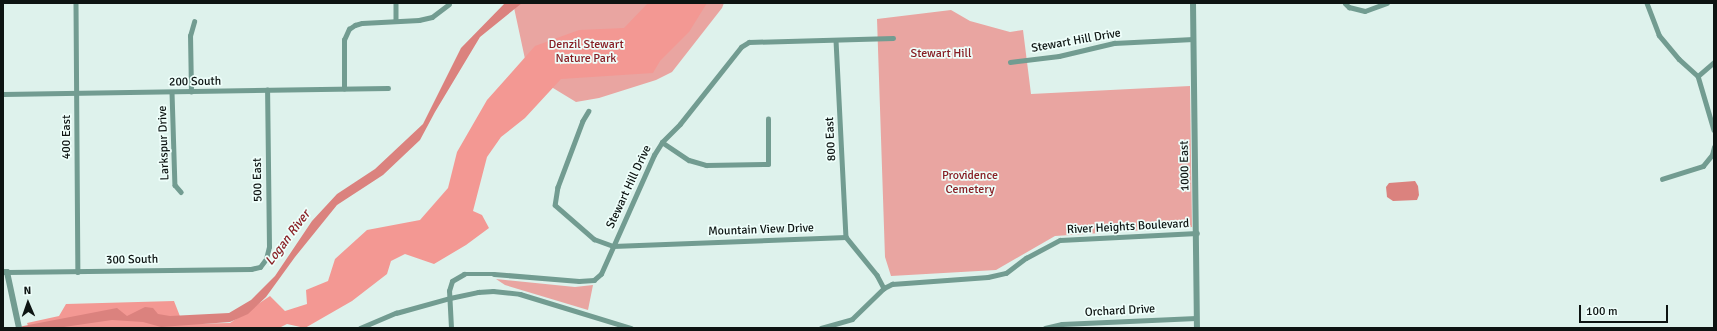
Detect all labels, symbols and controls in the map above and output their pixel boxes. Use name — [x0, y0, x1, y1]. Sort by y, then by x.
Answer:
street label: Stewart Hill Drive — [1030, 26, 1122, 56]
park label: Denzil Stewart Nature Park — [548, 38, 624, 66]
park label: Stewart Hill — [910, 47, 972, 61]
street label: 200 South — [169, 74, 221, 90]
street label: Larkspur Drive — [156, 105, 172, 181]
street label: 400 East — [60, 115, 74, 159]
street label: 800 East — [823, 116, 839, 162]
street label: 1000 East — [1177, 140, 1193, 192]
street label: Stewart Hill Drive — [603, 143, 655, 231]
street label: 500 East — [250, 158, 266, 202]
park label: Providence Cemetery — [942, 169, 998, 197]
water label: Logan River — [262, 207, 314, 269]
street label: River Heights Boulevard — [1066, 217, 1190, 237]
street label: Mountain View Drive — [708, 221, 814, 239]
street label: 300 South — [106, 252, 158, 268]
north arrow — [8, 283, 48, 323]
text: N — [24, 284, 32, 297]
scale bar — [1581, 297, 1670, 323]
street label: Orchard Drive — [1084, 302, 1156, 320]
text: 100 m — [1586, 304, 1618, 319]

